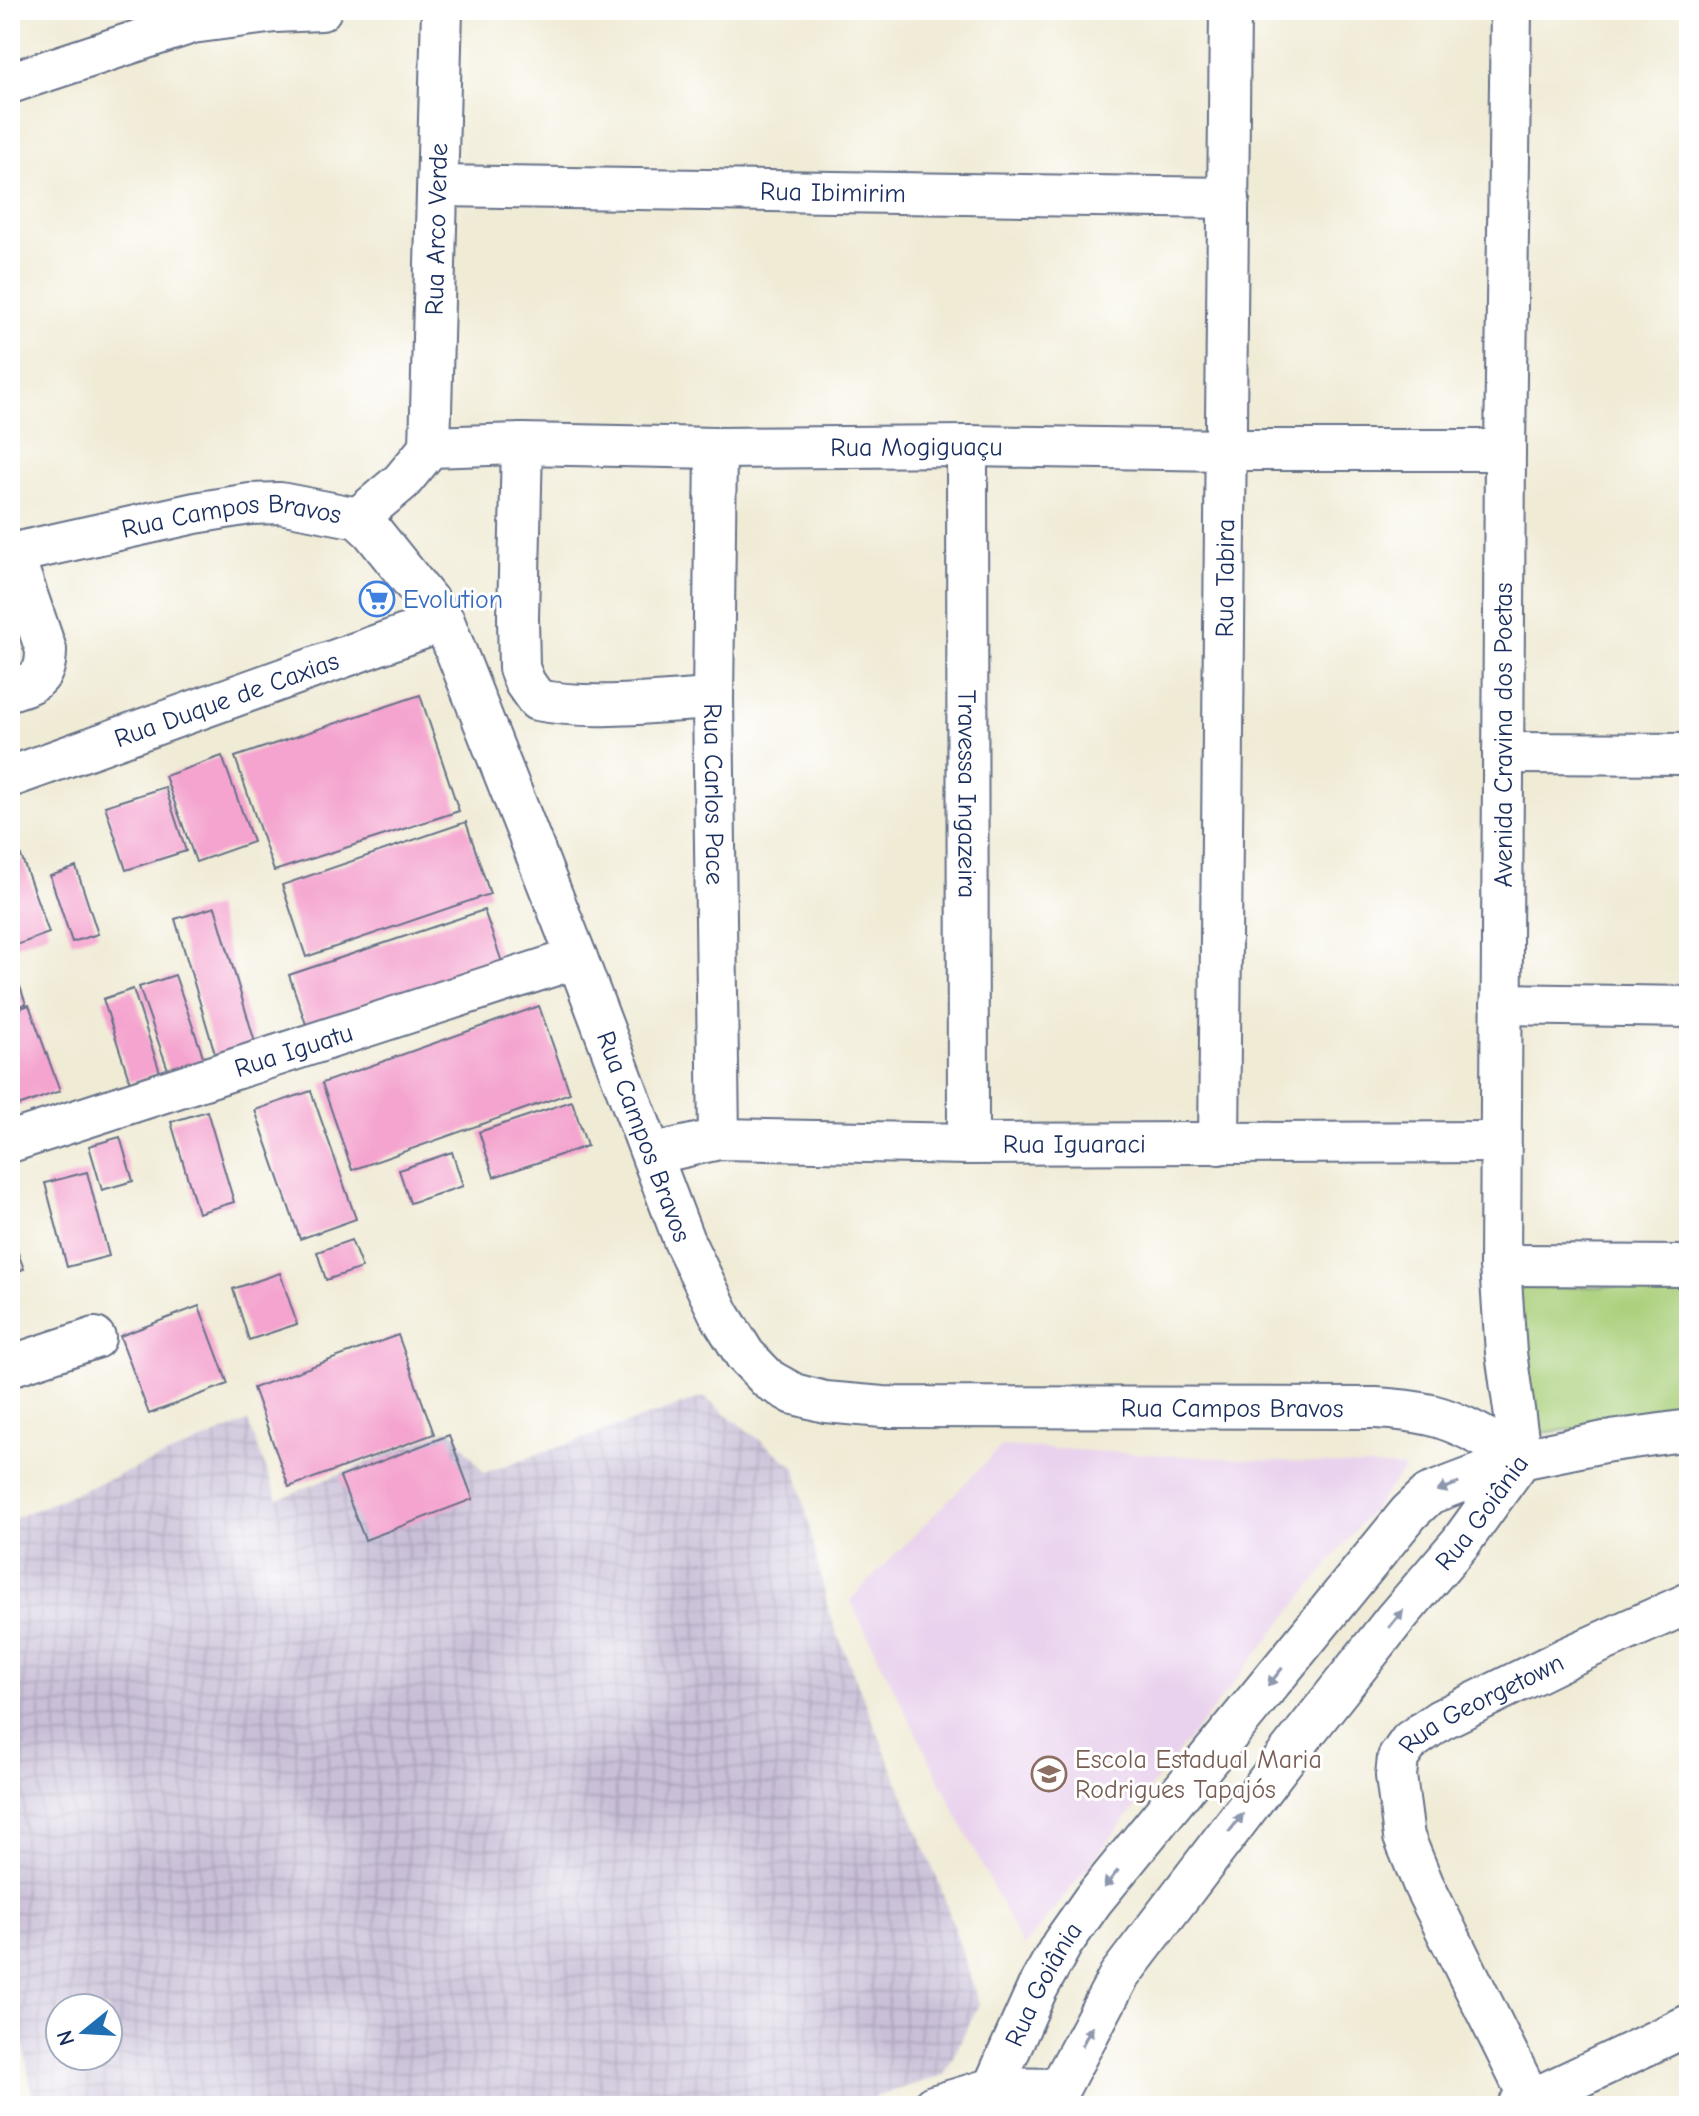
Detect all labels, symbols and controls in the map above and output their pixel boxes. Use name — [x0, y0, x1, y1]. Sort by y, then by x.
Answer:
street label: Rua Arco Verde — [420, 143, 454, 316]
street label: Rua Ibimirim — [760, 177, 906, 209]
street label: Rua Mogiguaçu — [830, 432, 1003, 463]
street label: Rua Campos Bravos — [119, 489, 344, 545]
street label: Rua Tabira — [1210, 519, 1241, 637]
supermarket icon: Evolution — [358, 580, 396, 618]
street label: Avenida Cravina dos Poetas — [1489, 582, 1519, 888]
place label: Evolution — [403, 585, 503, 615]
street label: Rua Duque de Caxias — [110, 646, 343, 754]
street label: Travessa Ingazeira — [951, 690, 982, 898]
street label: Rua Carlos Pace — [697, 703, 730, 885]
street label: Rua Iguatu — [231, 1018, 357, 1084]
street label: Rua Campos Bravos — [590, 1027, 697, 1246]
street label: Rua Iguaraci — [1003, 1129, 1146, 1160]
street label: Rua Campos Bravos — [1121, 1393, 1344, 1424]
street label: Rua Goiânia — [1429, 1449, 1535, 1577]
one-way arrow — [1436, 1481, 1460, 1494]
one-way arrow — [1387, 1609, 1404, 1629]
street label: Rua Georgetown — [1392, 1648, 1569, 1759]
one-way arrow — [1267, 1667, 1284, 1687]
place label: Escola Estadual Maria Rodrigues Tapajós — [1075, 1745, 1322, 1805]
school or university icon: Escola Estadual Maria Rodrigues Tapajós — [1030, 1755, 1068, 1793]
one-way arrow — [1227, 1813, 1243, 1833]
one-way arrow — [1103, 1869, 1119, 1889]
street label: Rua Goiânia — [999, 1917, 1089, 2051]
north arrow — [44, 1992, 124, 2072]
one-way arrow — [1081, 2024, 1094, 2047]
text: N — [51, 2027, 81, 2049]

